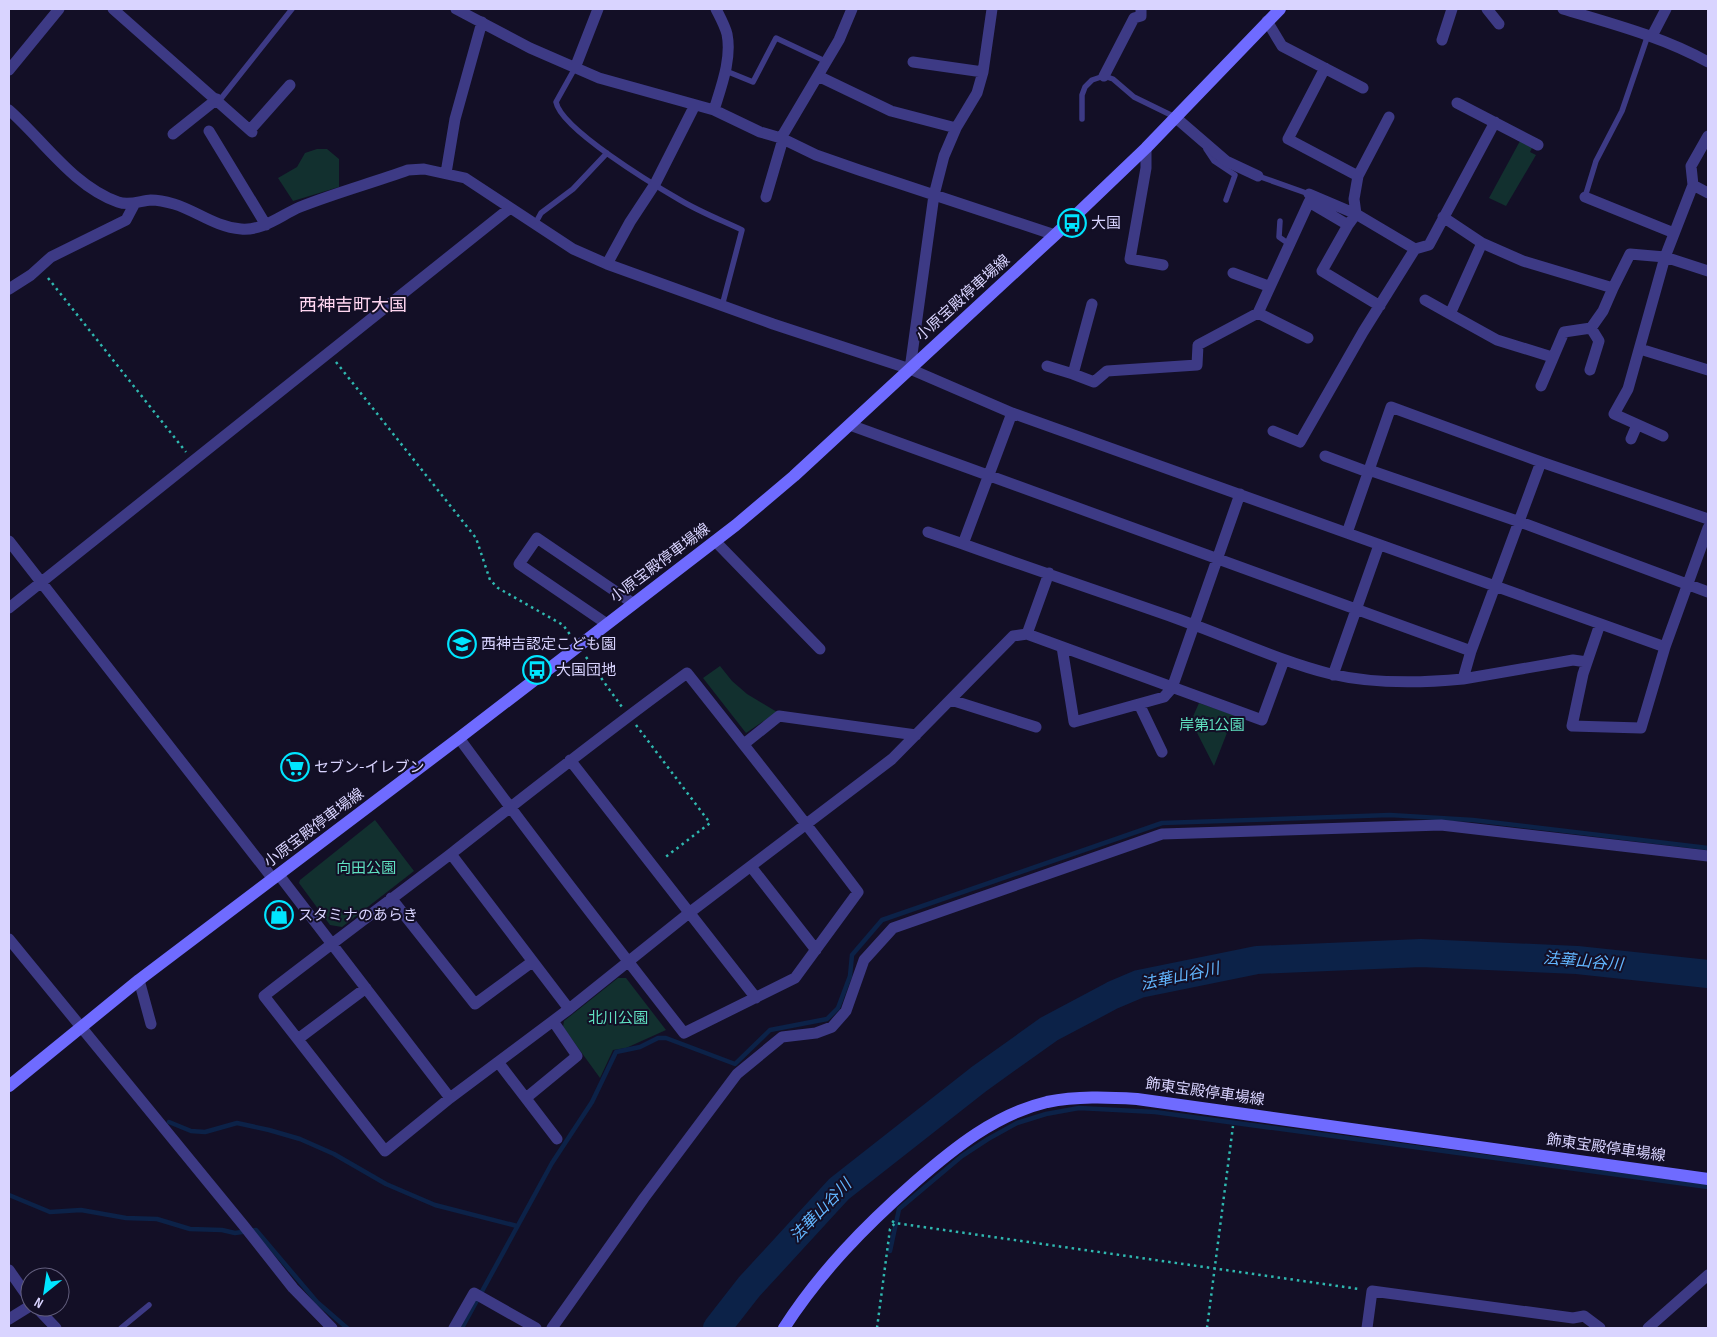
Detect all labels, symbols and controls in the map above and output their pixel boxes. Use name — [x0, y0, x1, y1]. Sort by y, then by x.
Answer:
bus stop icon: 大国 — [1057, 208, 1087, 238]
place label: 大国 — [1091, 214, 1121, 233]
street label: 小原宝殿停車場線 — [912, 251, 1014, 345]
district label: 西神吉町大国 — [299, 295, 407, 316]
street label: 小原宝殿停車場線 — [606, 519, 714, 607]
school or university icon: 西神吉認定こども園 — [447, 629, 477, 659]
place label: 西神吉認定こども園 — [481, 635, 616, 654]
bus stop icon: 大国団地 — [522, 655, 552, 685]
place label: 大国団地 — [556, 661, 616, 680]
park label: 岸第1公園 — [1179, 716, 1245, 735]
supermarket icon: セブン-イレブン — [280, 752, 310, 782]
place label: セブン-イレブン — [314, 758, 425, 777]
street label: 小原宝殿停車場線 — [260, 784, 368, 872]
park label: 向田公園 — [336, 859, 396, 878]
shop icon: スタミナのあらき — [264, 900, 294, 930]
place label: スタミナのあらき — [298, 906, 418, 925]
water label: 法華山谷川 — [1542, 949, 1626, 975]
water label: 法華山谷川 — [1139, 959, 1223, 995]
park label: 北川公園 — [588, 1009, 648, 1028]
street label: 飾東宝殿停車場線 — [1144, 1074, 1266, 1110]
street label: 飾東宝殿停車場線 — [1545, 1130, 1667, 1166]
water label: 法華山谷川 — [786, 1174, 857, 1246]
north arrow — [20, 1267, 70, 1317]
text: N — [31, 1294, 46, 1312]

